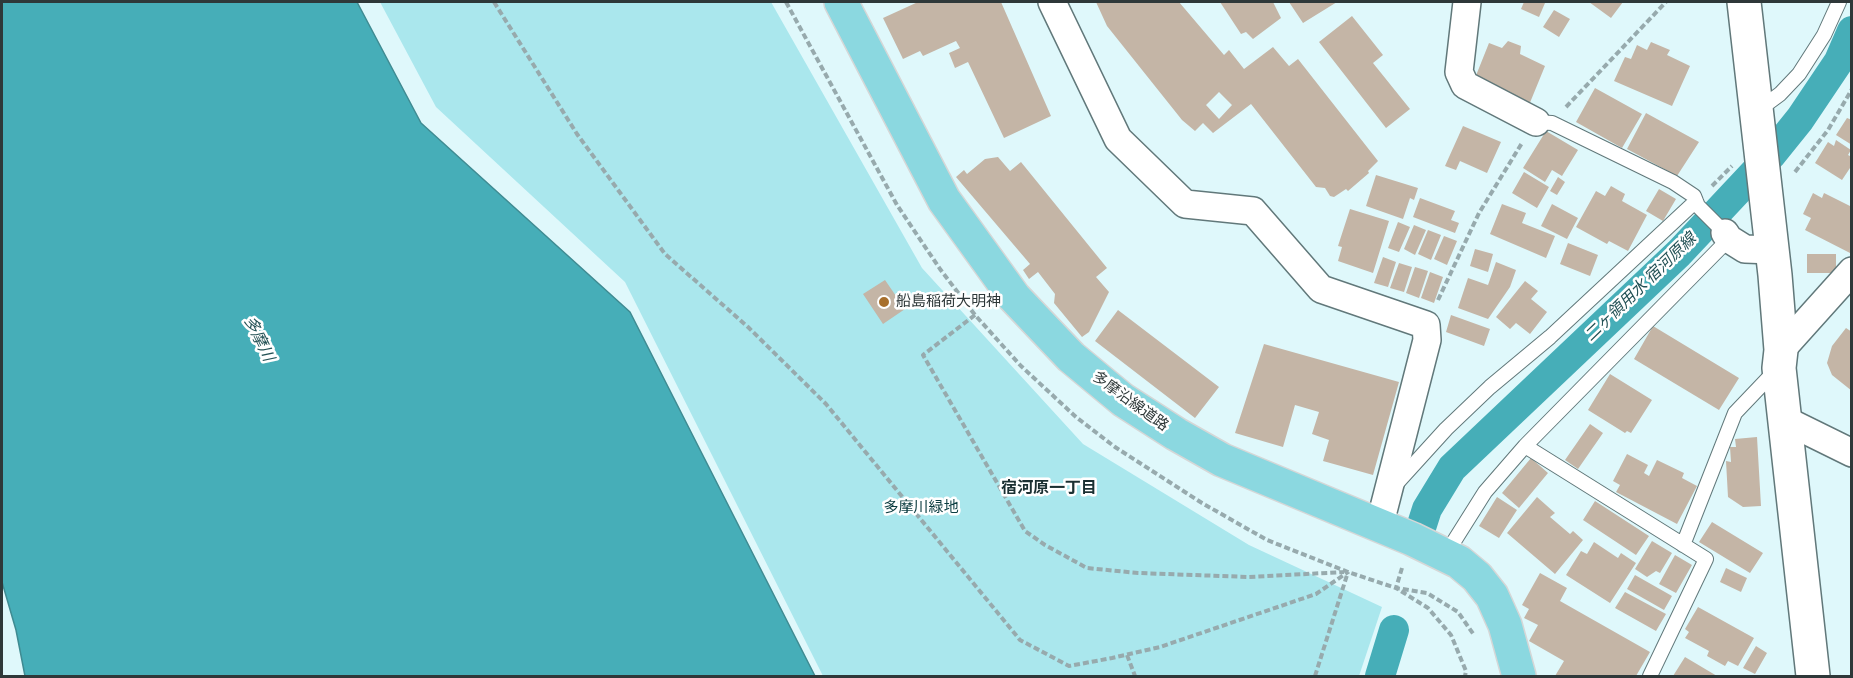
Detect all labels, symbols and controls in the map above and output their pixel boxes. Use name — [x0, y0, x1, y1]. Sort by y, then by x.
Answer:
water label: 二ヶ領用水 宿河原線 — [1581, 230, 1701, 346]
place label: 船島稲荷大明神 — [896, 293, 1001, 311]
marker: 船島稲荷大明神 — [877, 295, 891, 309]
water label: 多摩川 — [239, 313, 277, 365]
street label: 多摩沿線道路 — [1088, 368, 1172, 436]
district label: 宿河原一丁目 — [1001, 479, 1097, 499]
park label: 多摩川緑地 — [884, 499, 958, 517]

